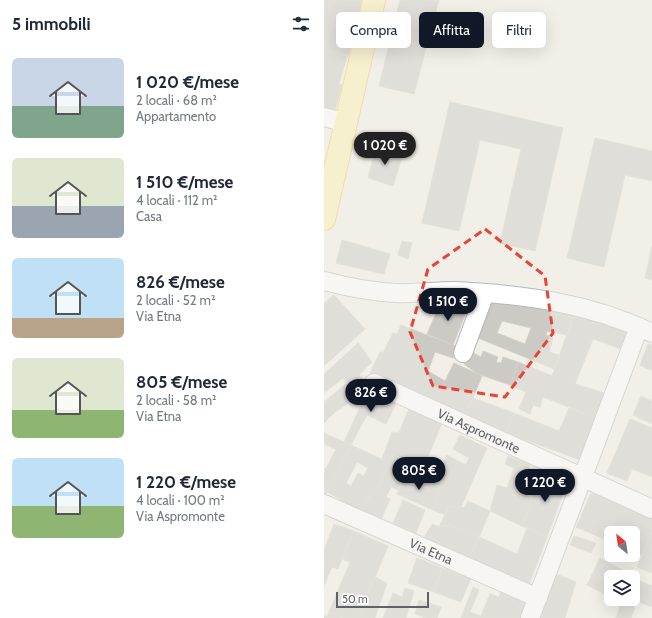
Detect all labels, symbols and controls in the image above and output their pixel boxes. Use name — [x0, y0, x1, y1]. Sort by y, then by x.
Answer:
chip: Compra — [336, 12, 411, 48]
chip: Affitta — [419, 12, 484, 48]
chip: Filtri — [492, 12, 546, 48]
icon: filters — [290, 13, 312, 35]
text: 5 immobili — [12, 14, 91, 34]
text: 1 020 €/mese — [136, 72, 239, 92]
icon: home — [44, 74, 92, 122]
text: 2 locali · 68 m² — [136, 92, 217, 108]
text: Appartamento — [136, 108, 216, 124]
pin: 1 020 € — [348, 132, 422, 166]
text: 1 020 € — [363, 137, 407, 153]
text: 1 510 €/mese — [136, 172, 233, 192]
icon: home — [44, 174, 92, 222]
text: 4 locali · 112 m² — [136, 192, 217, 208]
text: Casa — [136, 208, 162, 224]
text: 826 €/mese — [136, 272, 225, 292]
icon: home — [44, 274, 92, 322]
pin: 1 510 € — [411, 288, 485, 322]
text: 2 locali · 52 m² — [136, 292, 215, 308]
text: 1 510 € — [428, 293, 468, 309]
text: Via Etna — [136, 308, 181, 324]
text: 805 €/mese — [136, 372, 227, 392]
icon: home — [44, 374, 92, 422]
pin: 826 € — [343, 379, 399, 413]
text: 826 € — [354, 384, 388, 400]
text: 2 locali · 58 m² — [136, 392, 216, 408]
street label: Via Aspromonte — [435, 405, 523, 456]
text: Via Etna — [136, 408, 181, 424]
pin: 805 € — [391, 457, 447, 491]
text: 805 € — [401, 462, 437, 478]
pin: 1 220 € — [508, 469, 582, 503]
text: 1 220 €/mese — [136, 472, 236, 492]
icon: home — [44, 474, 92, 522]
text: 1 220 € — [524, 474, 566, 490]
text: 4 locali · 100 m² — [136, 492, 225, 508]
text: Via Aspromonte — [136, 508, 225, 524]
north arrow — [604, 526, 640, 562]
map controls — [604, 526, 640, 606]
street label: Via Etna — [407, 535, 456, 568]
button: layers — [604, 570, 640, 606]
scale bar — [336, 590, 429, 609]
text: 50 m — [342, 592, 368, 606]

